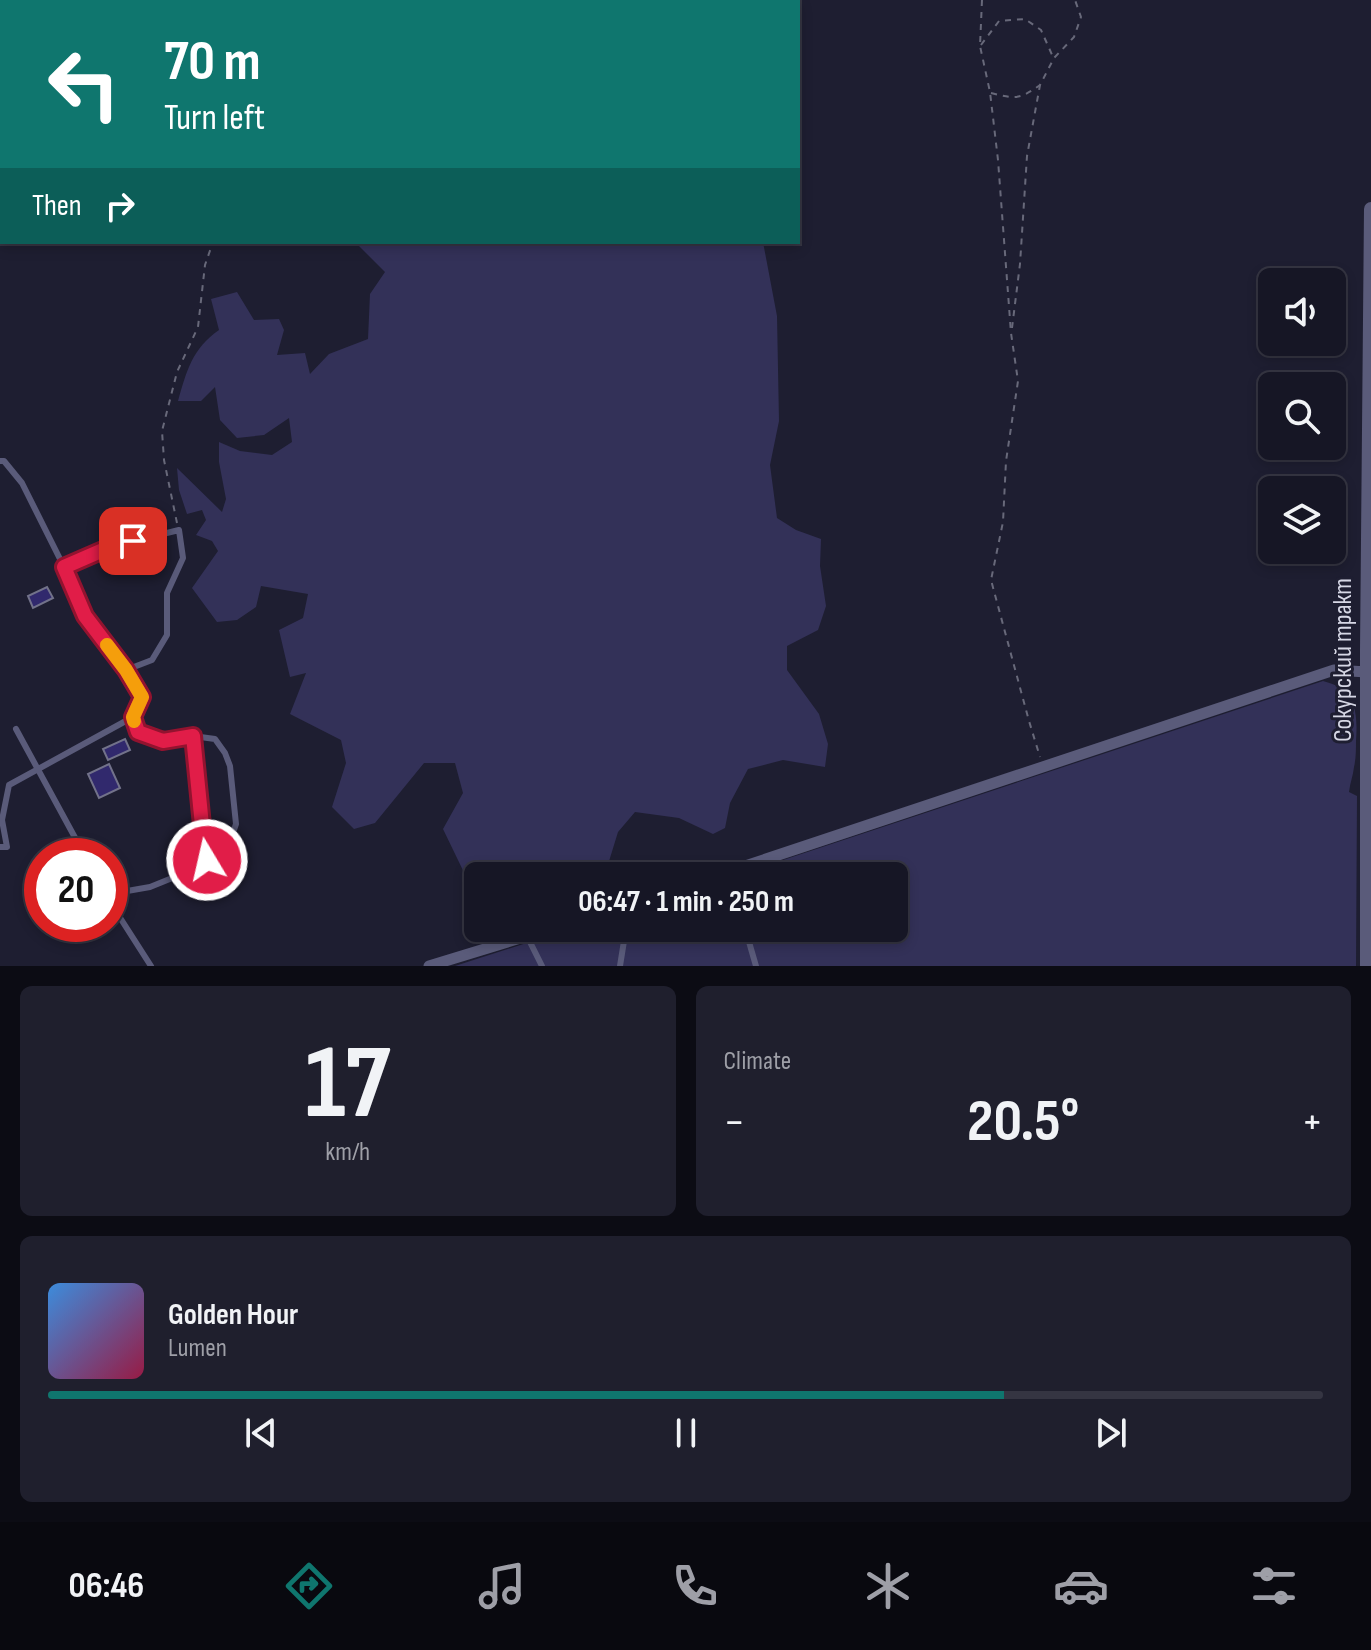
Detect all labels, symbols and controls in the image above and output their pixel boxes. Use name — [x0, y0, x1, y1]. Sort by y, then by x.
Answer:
text: 70 m — [164, 29, 261, 96]
icon: left — [32, 32, 136, 136]
text: Turn left — [164, 97, 265, 140]
icon: right — [98, 184, 142, 228]
text: Then — [32, 188, 82, 224]
map controls — [1258, 268, 1346, 564]
button: sound — [1258, 268, 1346, 356]
button: search — [1258, 372, 1346, 460]
button: layers — [1258, 476, 1346, 564]
pin — [99, 507, 167, 575]
icon: arrive — [111, 519, 155, 563]
street label: Сокурский тракт — [1328, 578, 1359, 742]
position arrow — [165, 818, 249, 902]
speed limit sign: 20 — [24, 838, 128, 942]
text: 06:47 · 1 min · 250 m — [578, 884, 794, 920]
text: 17 — [305, 1022, 390, 1147]
text: Climate — [724, 1046, 791, 1077]
text: 20.5° — [967, 1086, 1079, 1158]
text: − — [724, 1096, 745, 1149]
text: + — [1301, 1096, 1323, 1149]
text: km/h — [325, 1137, 370, 1168]
text: Golden Hour — [168, 1297, 298, 1333]
text: Lumen — [168, 1333, 227, 1364]
icon: previous — [239, 1411, 283, 1455]
icon: pause — [664, 1411, 708, 1455]
icon: next — [1089, 1411, 1133, 1455]
icon: directions — [281, 1558, 337, 1614]
icon: music — [474, 1558, 530, 1614]
icon: phone — [667, 1558, 723, 1614]
icon: climate — [860, 1558, 916, 1614]
icon: car — [1053, 1558, 1109, 1614]
icon: filters — [1246, 1558, 1302, 1614]
text: 06:46 — [69, 1565, 144, 1608]

